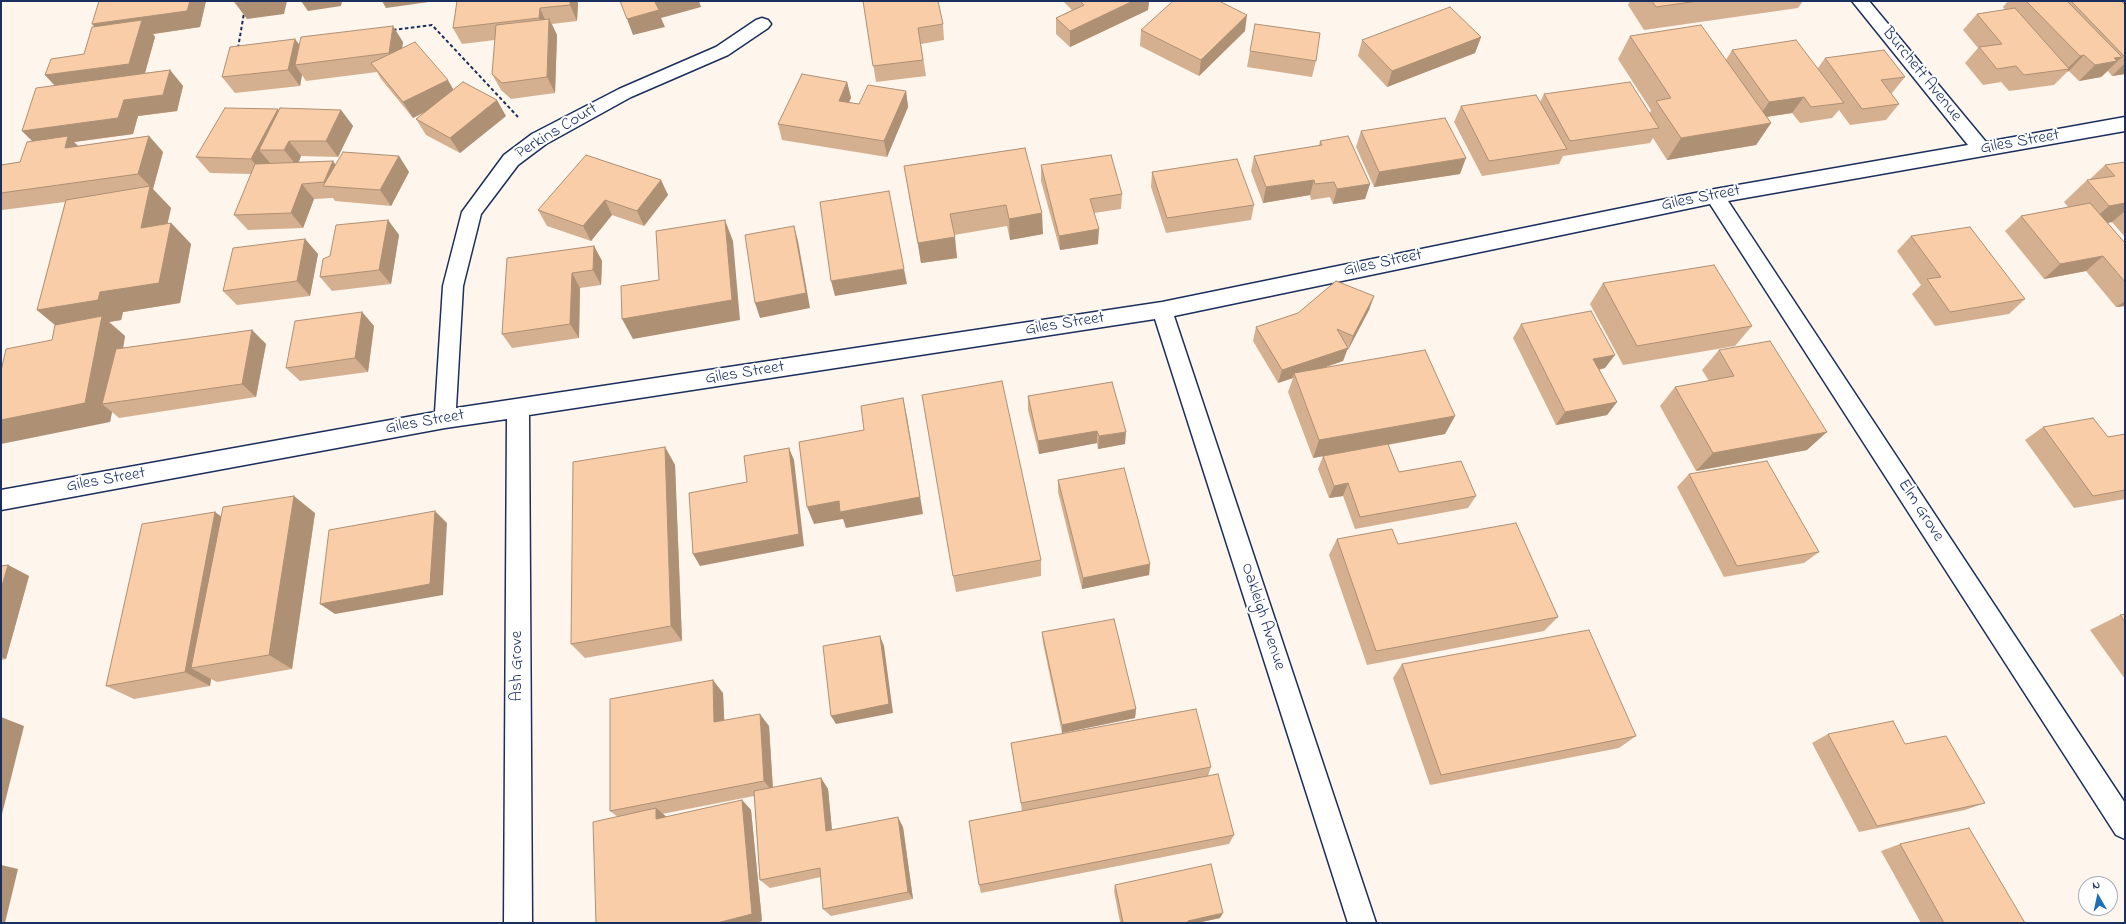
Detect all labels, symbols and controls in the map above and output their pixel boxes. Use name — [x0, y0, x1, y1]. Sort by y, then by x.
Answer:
street label: Burchett Avenue — [1877, 23, 1965, 127]
street label: Perkins Court — [512, 99, 602, 165]
street label: Giles Street — [1979, 126, 2061, 160]
street label: Giles Street — [1660, 181, 1742, 217]
street label: Giles Street — [1342, 246, 1424, 282]
street label: Giles Street — [1024, 309, 1106, 341]
street label: Giles Street — [704, 358, 786, 390]
street label: Giles Street — [384, 406, 466, 440]
street label: Giles Street — [65, 464, 147, 498]
street label: Elm Grove — [1892, 476, 1948, 546]
street label: Oakleigh Avenue — [1235, 561, 1289, 673]
street label: Ash Grove — [508, 631, 528, 701]
north arrow — [2078, 876, 2118, 916]
text: N — [2091, 877, 2101, 894]

